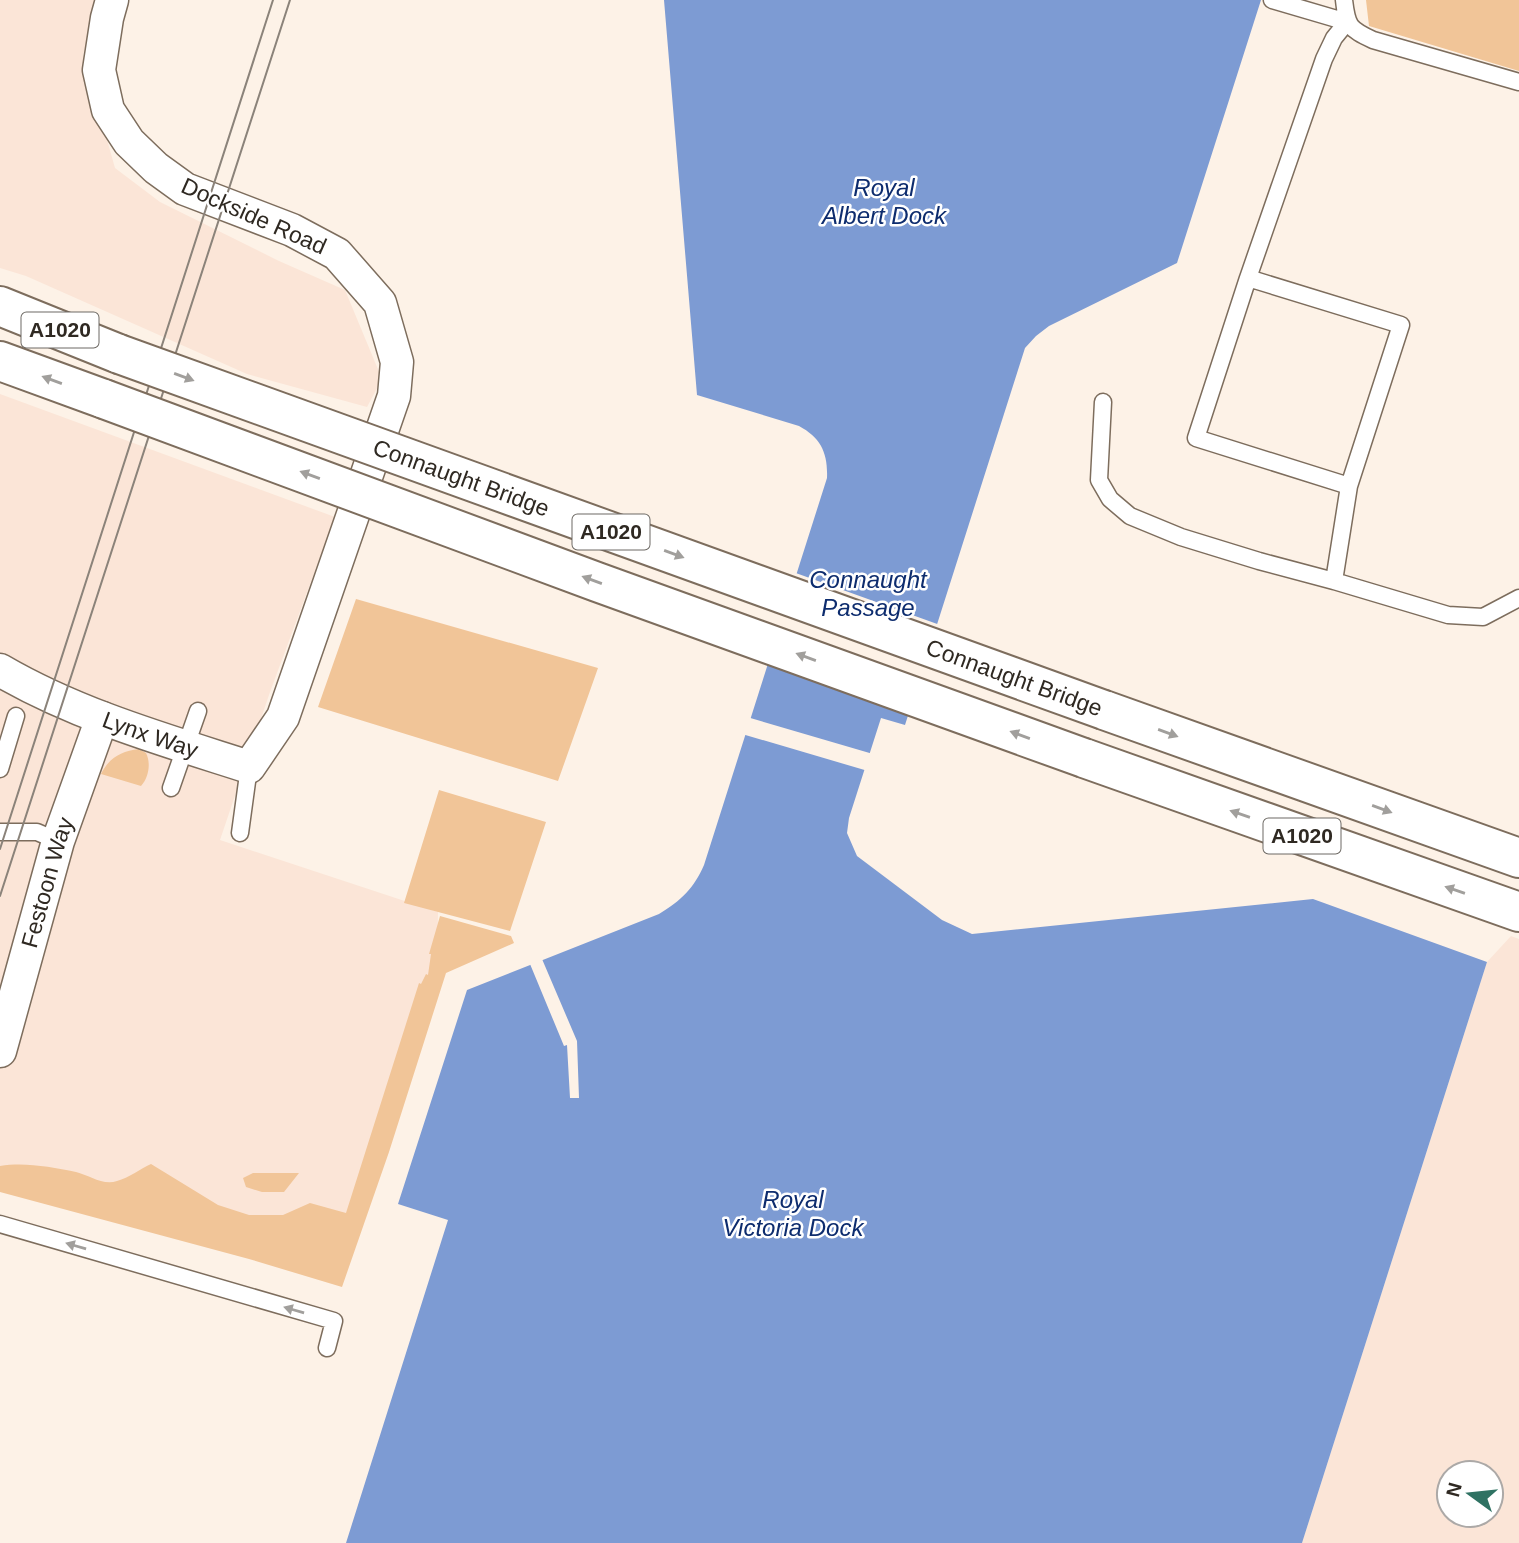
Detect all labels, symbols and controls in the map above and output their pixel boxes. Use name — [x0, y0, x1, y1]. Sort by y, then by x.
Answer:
street label: Dockside Road — [177, 172, 331, 260]
water label: Royal Albert Dock — [820, 174, 948, 229]
road number: A1020 — [22, 312, 98, 348]
one-way arrow — [173, 372, 194, 383]
one-way arrow — [42, 375, 63, 386]
street label: Connaught Bridge — [370, 434, 553, 521]
one-way arrow — [300, 470, 321, 481]
road number: A1020 — [572, 514, 650, 550]
one-way arrow — [663, 549, 684, 560]
water label: Connaught Passage — [809, 566, 928, 621]
one-way arrow — [582, 574, 603, 585]
street label: Connaught Bridge — [923, 634, 1106, 721]
one-way arrow — [796, 651, 817, 662]
street label: Lynx Way — [99, 706, 202, 763]
one-way arrow — [1157, 728, 1178, 739]
one-way arrow — [1010, 729, 1031, 740]
one-way arrow — [1372, 804, 1393, 815]
one-way arrow — [1230, 808, 1251, 819]
street label: Festoon Way — [16, 813, 79, 951]
road number: A1020 — [1264, 818, 1340, 854]
one-way arrow — [1444, 884, 1465, 895]
water label: Royal Victoria Dock — [723, 1186, 865, 1241]
one-way arrow — [65, 1241, 86, 1251]
one-way arrow — [283, 1304, 305, 1315]
north arrow — [1435, 1459, 1505, 1529]
text: N — [1442, 1480, 1466, 1499]

